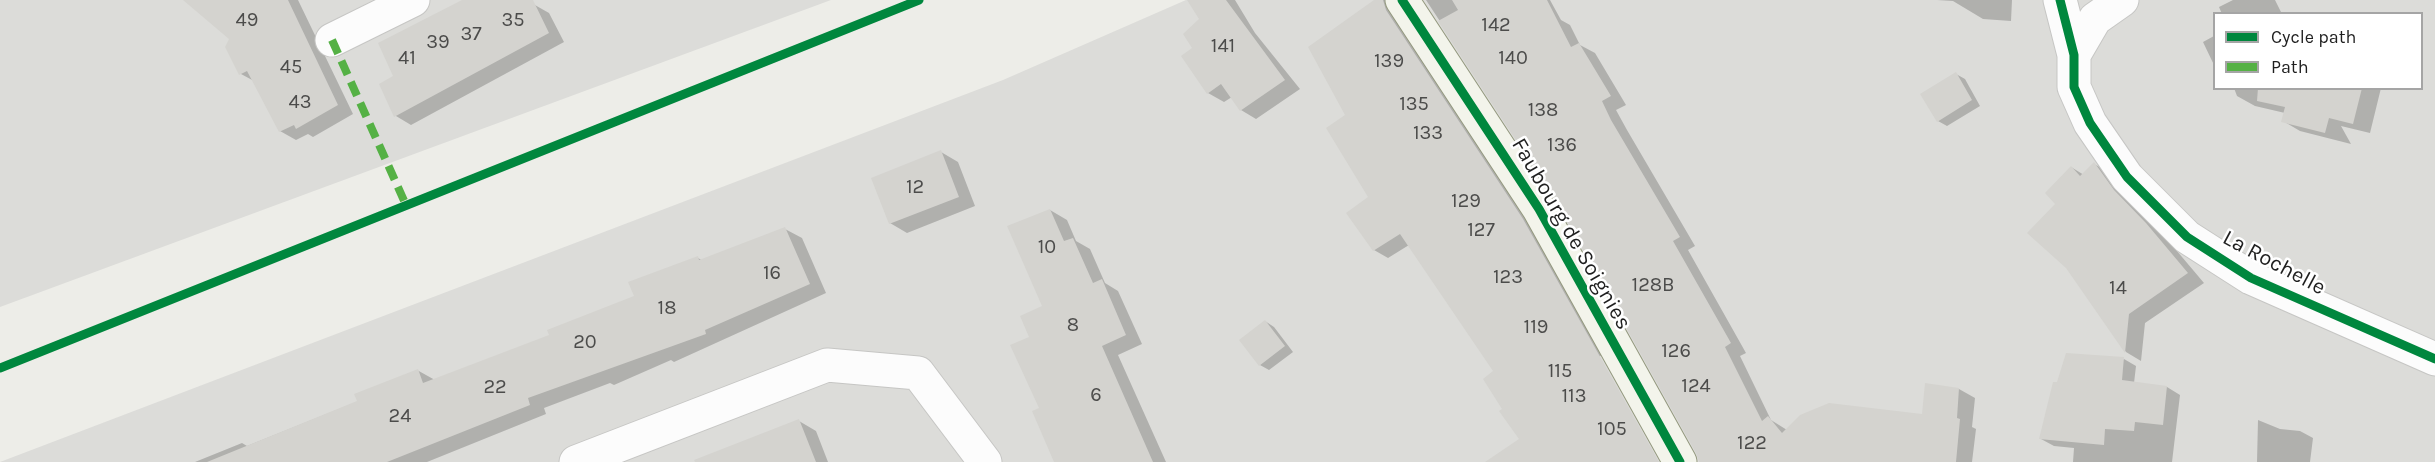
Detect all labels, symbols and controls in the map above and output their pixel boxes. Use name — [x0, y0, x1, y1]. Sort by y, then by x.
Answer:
house number: 49 — [236, 8, 258, 32]
house number: 35 — [501, 8, 525, 32]
legend — [2213, 12, 2423, 90]
house number: 142 — [1481, 13, 1511, 37]
house number: 37 — [460, 22, 482, 46]
text: Cycle path — [2271, 26, 2356, 48]
house number: 39 — [426, 30, 450, 54]
house number: 141 — [1211, 34, 1235, 58]
house number: 41 — [398, 46, 416, 70]
house number: 140 — [1498, 46, 1528, 70]
house number: 139 — [1374, 49, 1404, 73]
house number: 45 — [280, 55, 302, 79]
text: Path — [2271, 56, 2309, 78]
house number: 43 — [289, 90, 311, 114]
house number: 135 — [1399, 92, 1429, 116]
house number: 138 — [1528, 98, 1558, 122]
house number: 133 — [1413, 121, 1443, 145]
house number: 136 — [1547, 133, 1577, 157]
street label: Faubourg de Soignies — [1505, 134, 1637, 334]
house number: 12 — [906, 175, 924, 199]
house number: 129 — [1451, 189, 1481, 213]
house number: 127 — [1467, 218, 1495, 242]
street label: La Rochelle — [2218, 225, 2330, 301]
house number: 10 — [1038, 235, 1056, 259]
house number: 16 — [763, 261, 781, 285]
house number: 123 — [1493, 265, 1523, 289]
house number: 128B — [1632, 273, 1674, 297]
house number: 14 — [2109, 276, 2127, 300]
house number: 18 — [658, 296, 676, 320]
house number: 8 — [1067, 313, 1079, 337]
house number: 119 — [1524, 315, 1548, 339]
house number: 20 — [573, 330, 597, 354]
house number: 126 — [1661, 339, 1691, 363]
house number: 115 — [1548, 359, 1572, 383]
house number: 124 — [1681, 374, 1711, 398]
house number: 22 — [483, 375, 507, 399]
house number: 6 — [1090, 383, 1102, 407]
house number: 113 — [1561, 384, 1587, 408]
house number: 24 — [389, 404, 411, 428]
house number: 105 — [1597, 417, 1627, 441]
house number: 122 — [1737, 431, 1767, 455]

